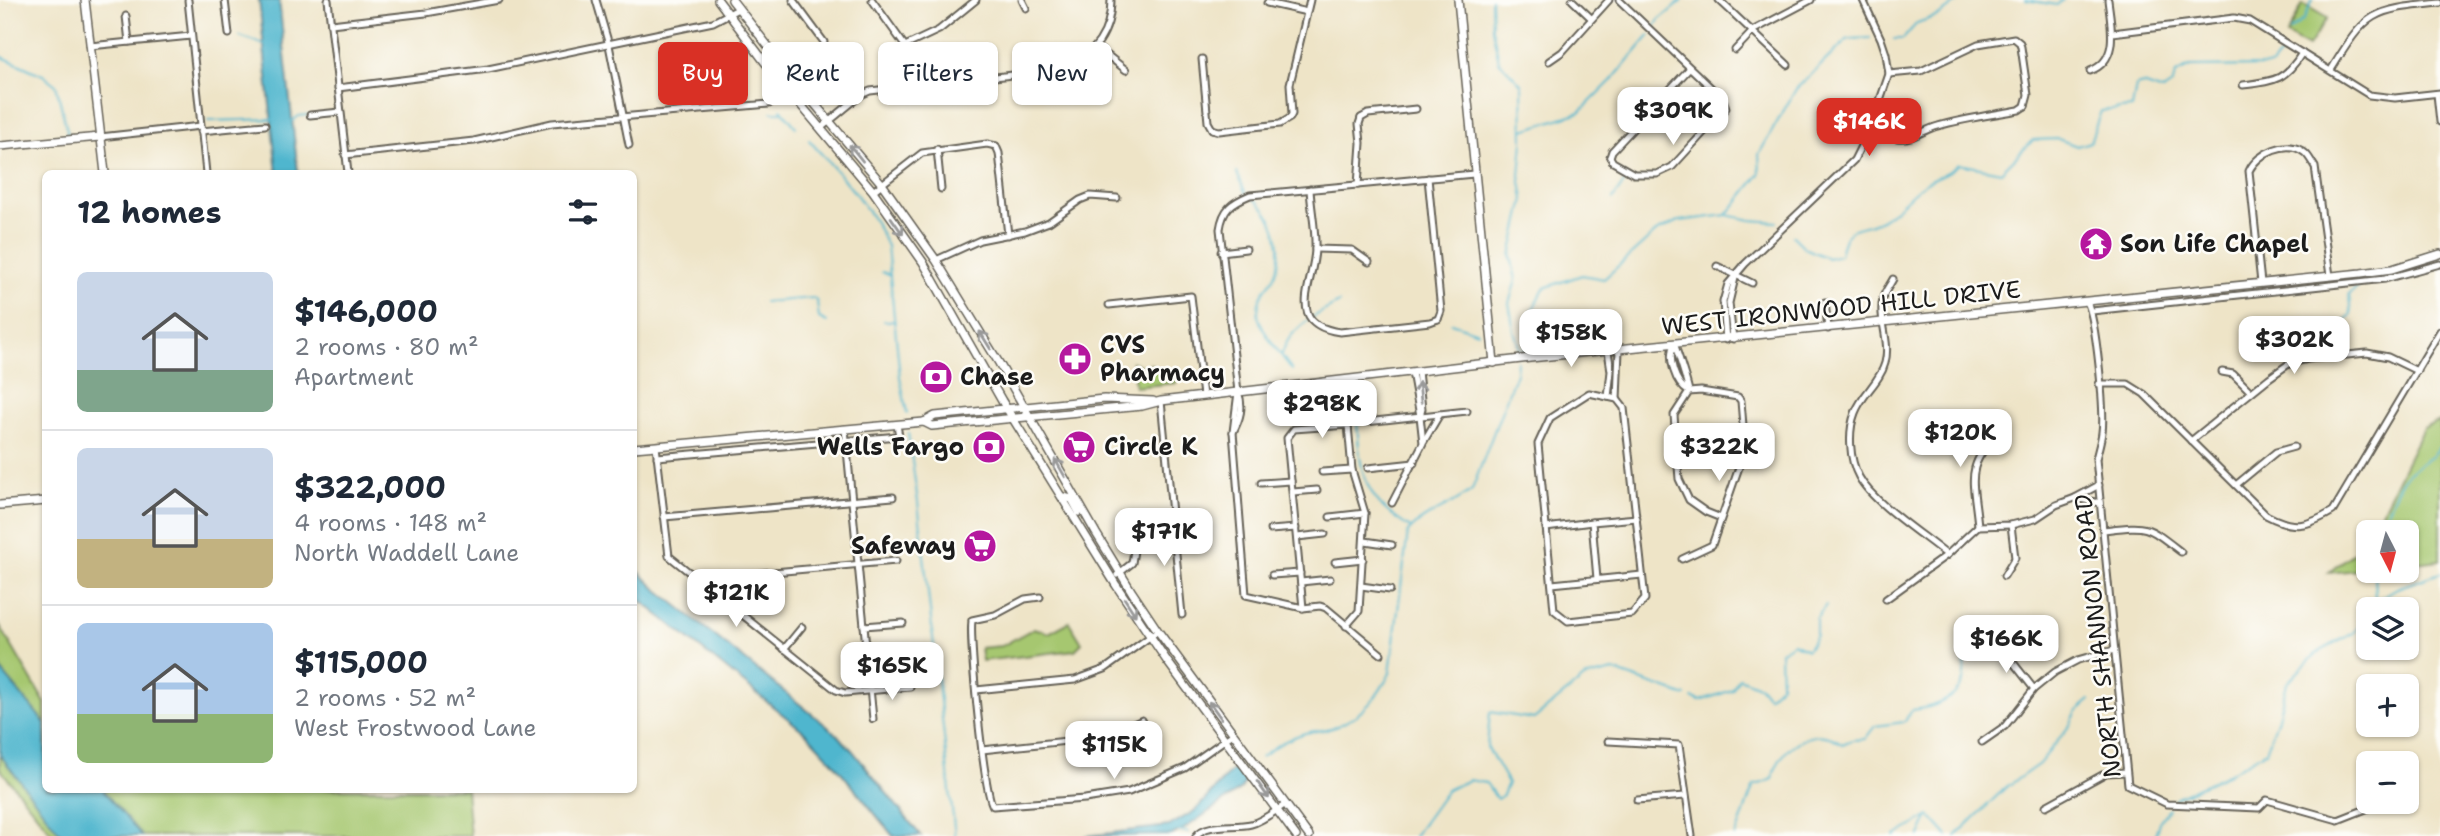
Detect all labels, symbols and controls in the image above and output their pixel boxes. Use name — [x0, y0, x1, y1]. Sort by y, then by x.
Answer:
chip: Buy — [658, 42, 748, 105]
chip: Rent — [762, 42, 864, 105]
chip: Filters — [878, 42, 998, 105]
chip: New — [1012, 42, 1112, 105]
pin: $309K — [1624, 88, 1722, 147]
text: $309K — [1633, 95, 1713, 125]
pin: $146K — [1820, 99, 1918, 158]
text: $146K — [1833, 106, 1905, 136]
one-way arrow — [849, 144, 864, 162]
text: 12 homes — [77, 192, 221, 233]
icon: filters — [564, 193, 602, 231]
one-way arrow — [890, 216, 904, 235]
temple icon: Son Life Chapel — [2077, 225, 2115, 263]
place label: Son Life Chapel — [2120, 228, 2309, 260]
street label: WEST IRONWOOD HILL DRIVE — [1660, 273, 2022, 343]
text: $146,000 — [294, 291, 438, 332]
icon: home — [133, 300, 217, 384]
pin: $158K — [1522, 310, 1620, 369]
pin: $302K — [2245, 316, 2343, 376]
text: $158K — [1535, 317, 1607, 347]
text: $302K — [2255, 324, 2333, 354]
place label: CVS Pharmacy — [1100, 329, 1225, 389]
one-way arrow — [978, 330, 992, 350]
text: 2 rooms · 80 m² — [294, 332, 479, 362]
pharmacy icon: CVS Pharmacy — [1056, 340, 1094, 378]
bank icon: Chase — [917, 358, 955, 396]
place label: Chase — [960, 361, 1034, 393]
text: Apartment — [294, 362, 414, 392]
pin: $298K — [1273, 380, 1371, 440]
one-way arrow — [1414, 381, 1427, 404]
text: $298K — [1283, 388, 1361, 418]
pin: $120K — [1911, 410, 2009, 469]
text: $120K — [1924, 417, 1996, 447]
pin: $322K — [1670, 424, 1768, 483]
bank icon: Wells Fargo — [970, 428, 1008, 466]
supermarket icon: Circle K — [1060, 428, 1098, 466]
place label: Wells Fargo — [817, 431, 964, 463]
place label: Circle K — [1104, 431, 1198, 463]
text: $322K — [1680, 431, 1758, 461]
one-way arrow — [1052, 458, 1066, 478]
text: $322,000 — [294, 467, 446, 508]
icon: home — [133, 476, 217, 560]
street label: NORTH SHANNON ROAD — [2067, 493, 2129, 779]
text: 4 rooms · 148 m² — [294, 508, 487, 538]
pin: $171K — [1115, 508, 1213, 568]
text: $171K — [1131, 516, 1197, 546]
north arrow — [2356, 520, 2418, 583]
map controls — [2356, 520, 2419, 814]
supermarket icon: Safeway — [961, 527, 999, 565]
place label: Safeway — [851, 530, 956, 562]
text: North Waddell Lane — [294, 538, 519, 568]
pin: $121K — [687, 570, 785, 629]
text: $121K — [703, 577, 769, 607]
one-way arrow — [1123, 597, 1138, 616]
button: layers — [2356, 597, 2419, 660]
pin: $166K — [1957, 616, 2055, 675]
text: $166K — [1970, 623, 2043, 653]
text: $115,000 — [294, 642, 428, 683]
pin: $165K — [843, 642, 941, 702]
text: $165K — [857, 650, 927, 680]
icon: home — [133, 651, 217, 735]
button: + — [2356, 674, 2419, 737]
text: 2 rooms · 52 m² — [294, 683, 476, 713]
one-way arrow — [1208, 701, 1222, 720]
text: West Frostwood Lane — [294, 713, 537, 743]
pin: $115K — [1065, 722, 1163, 781]
text: $115K — [1081, 729, 1147, 759]
button: − — [2356, 751, 2419, 814]
one-way arrow — [1256, 780, 1270, 799]

